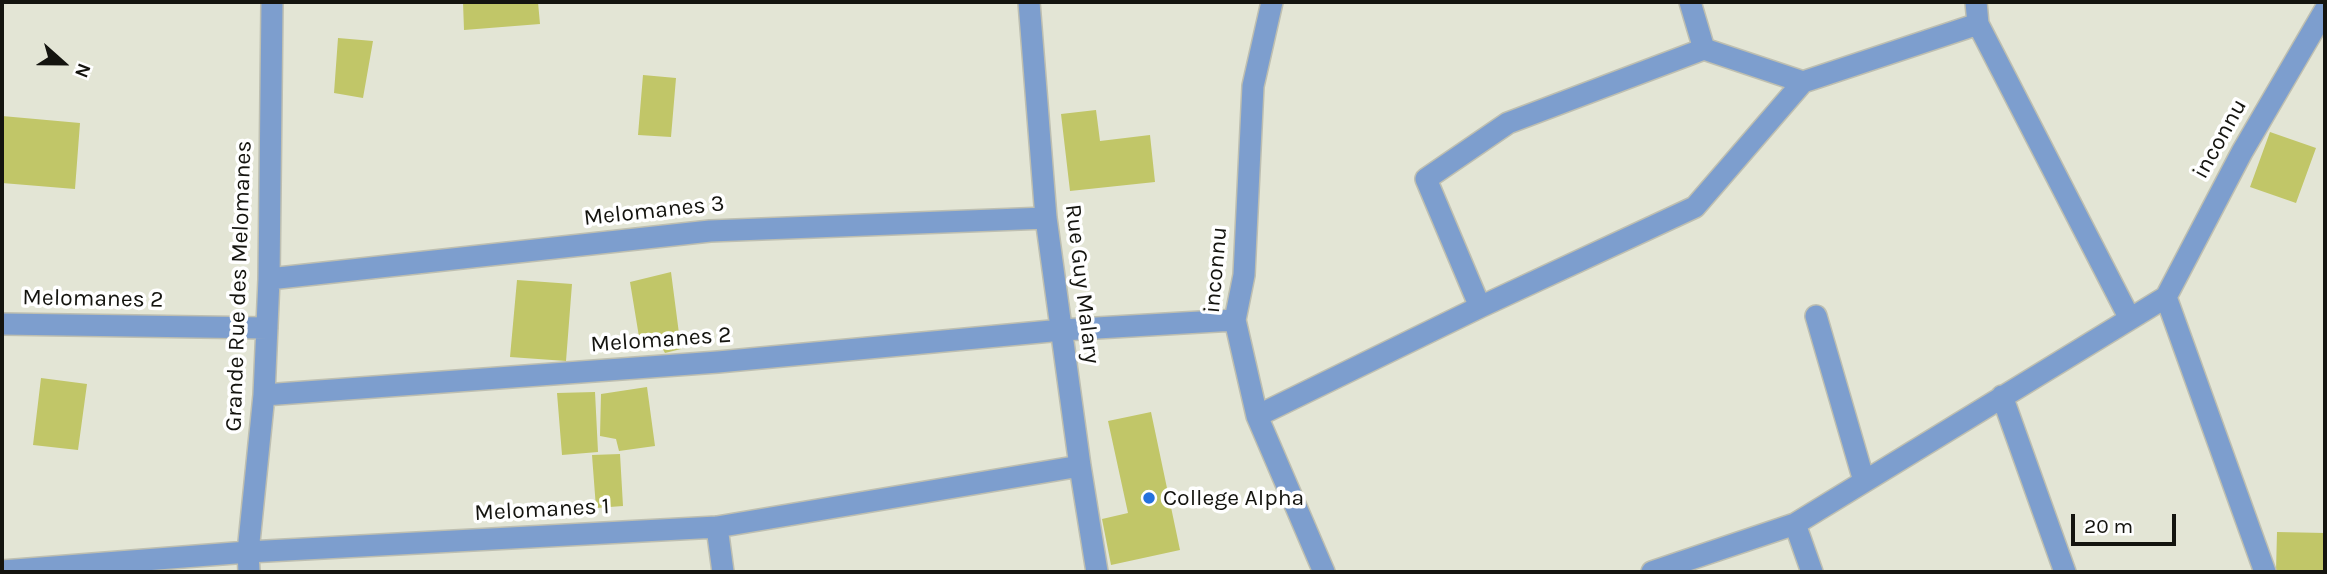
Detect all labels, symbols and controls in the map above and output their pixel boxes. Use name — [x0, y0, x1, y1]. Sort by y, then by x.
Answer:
north arrow — [28, 28, 98, 98]
text: N — [70, 60, 95, 81]
street label: inconnu — [2187, 94, 2253, 184]
street label: Grande Rue des Melomanes — [220, 140, 258, 432]
street label: Melomanes 3 — [582, 190, 726, 232]
street label: Rue Guy Malary — [1059, 203, 1105, 365]
street label: inconnu — [1198, 226, 1234, 314]
street label: Melomanes 2 — [22, 284, 164, 314]
street label: Melomanes 2 — [590, 321, 732, 359]
place label: College Alpha — [1163, 484, 1304, 512]
marker: College Alpha — [1141, 490, 1157, 506]
street label: Melomanes 1 — [474, 493, 610, 527]
scale bar — [2075, 500, 2180, 544]
text: 20 m — [2084, 514, 2133, 538]

